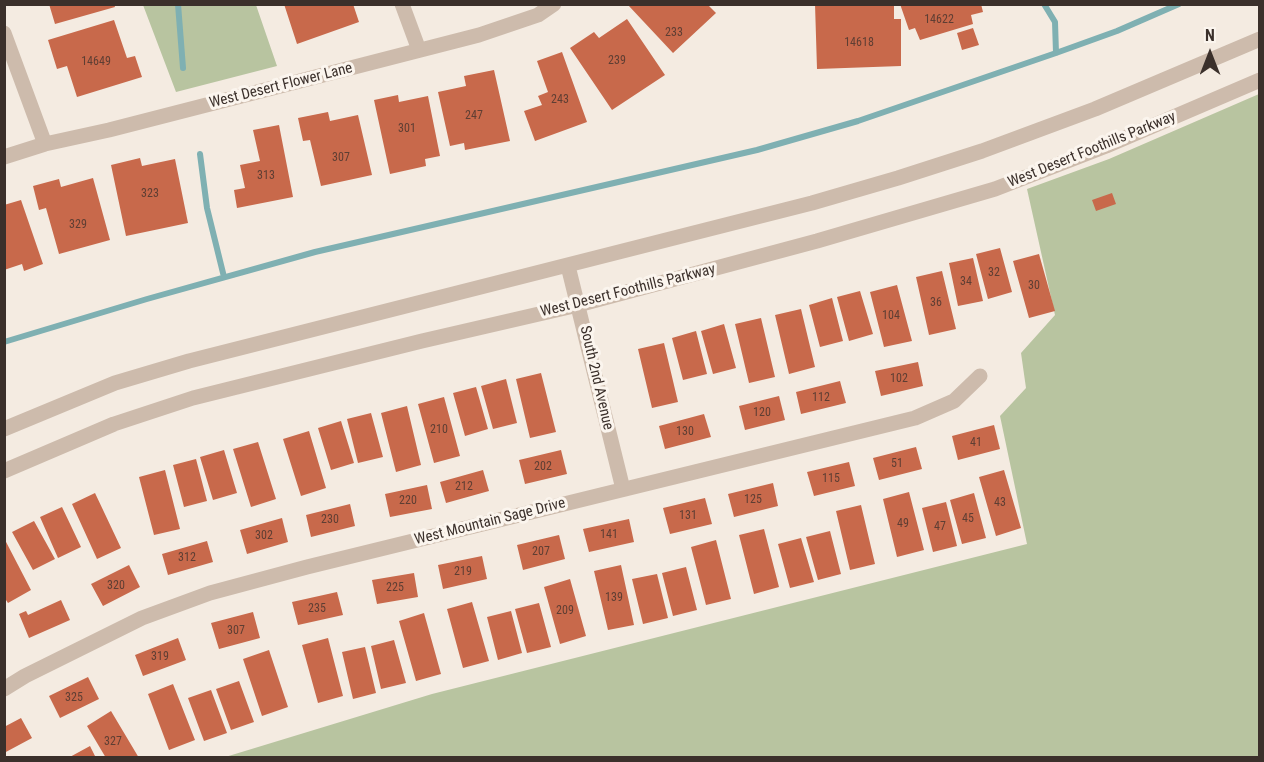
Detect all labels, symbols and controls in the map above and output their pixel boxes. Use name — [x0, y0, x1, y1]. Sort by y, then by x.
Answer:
house number: 14622 — [924, 13, 954, 27]
north arrow — [1180, 24, 1240, 84]
house number: 233 — [665, 26, 683, 40]
text: N — [1205, 26, 1215, 45]
house number: 14618 — [844, 36, 874, 50]
house number: 239 — [608, 54, 626, 68]
house number: 14649 — [81, 55, 111, 69]
street label: West Desert Flower Lane — [208, 60, 354, 112]
house number: 243 — [551, 93, 569, 107]
street label: West Desert Foothills Parkway — [1005, 108, 1179, 192]
house number: 247 — [465, 109, 483, 123]
house number: 301 — [398, 122, 416, 136]
house number: 307 — [332, 151, 350, 165]
house number: 313 — [257, 169, 275, 183]
house number: 323 — [141, 187, 159, 201]
house number: 329 — [69, 218, 87, 232]
street label: West Desert Foothills Parkway — [539, 261, 717, 321]
house number: 32 — [988, 266, 1000, 280]
house number: 34 — [960, 275, 972, 289]
house number: 30 — [1028, 279, 1040, 293]
house number: 36 — [930, 296, 942, 310]
house number: 104 — [882, 309, 900, 323]
street label: South 2nd Avenue — [575, 324, 617, 432]
house number: 102 — [890, 372, 908, 386]
house number: 112 — [812, 391, 830, 405]
house number: 120 — [753, 406, 771, 420]
house number: 210 — [430, 423, 448, 437]
house number: 130 — [676, 425, 694, 439]
house number: 41 — [970, 436, 982, 450]
house number: 51 — [891, 457, 903, 471]
house number: 202 — [534, 460, 552, 474]
house number: 115 — [822, 472, 840, 486]
house number: 212 — [455, 480, 473, 494]
house number: 125 — [744, 493, 762, 507]
house number: 220 — [399, 494, 417, 508]
street label: West Mountain Sage Drive — [413, 495, 567, 549]
house number: 43 — [994, 496, 1006, 510]
house number: 131 — [679, 509, 697, 523]
house number: 45 — [962, 512, 974, 526]
house number: 230 — [321, 513, 339, 527]
house number: 49 — [897, 517, 909, 531]
house number: 47 — [934, 520, 946, 534]
house number: 141 — [600, 528, 618, 542]
house number: 302 — [255, 529, 273, 543]
house number: 207 — [532, 545, 550, 559]
house number: 312 — [178, 551, 196, 565]
house number: 219 — [454, 565, 472, 579]
house number: 320 — [107, 579, 125, 593]
house number: 225 — [386, 581, 404, 595]
house number: 139 — [605, 591, 623, 605]
house number: 235 — [308, 602, 326, 616]
house number: 209 — [556, 604, 574, 618]
house number: 307 — [227, 624, 245, 638]
house number: 319 — [151, 650, 169, 664]
house number: 325 — [65, 691, 83, 705]
house number: 327 — [104, 735, 122, 749]

